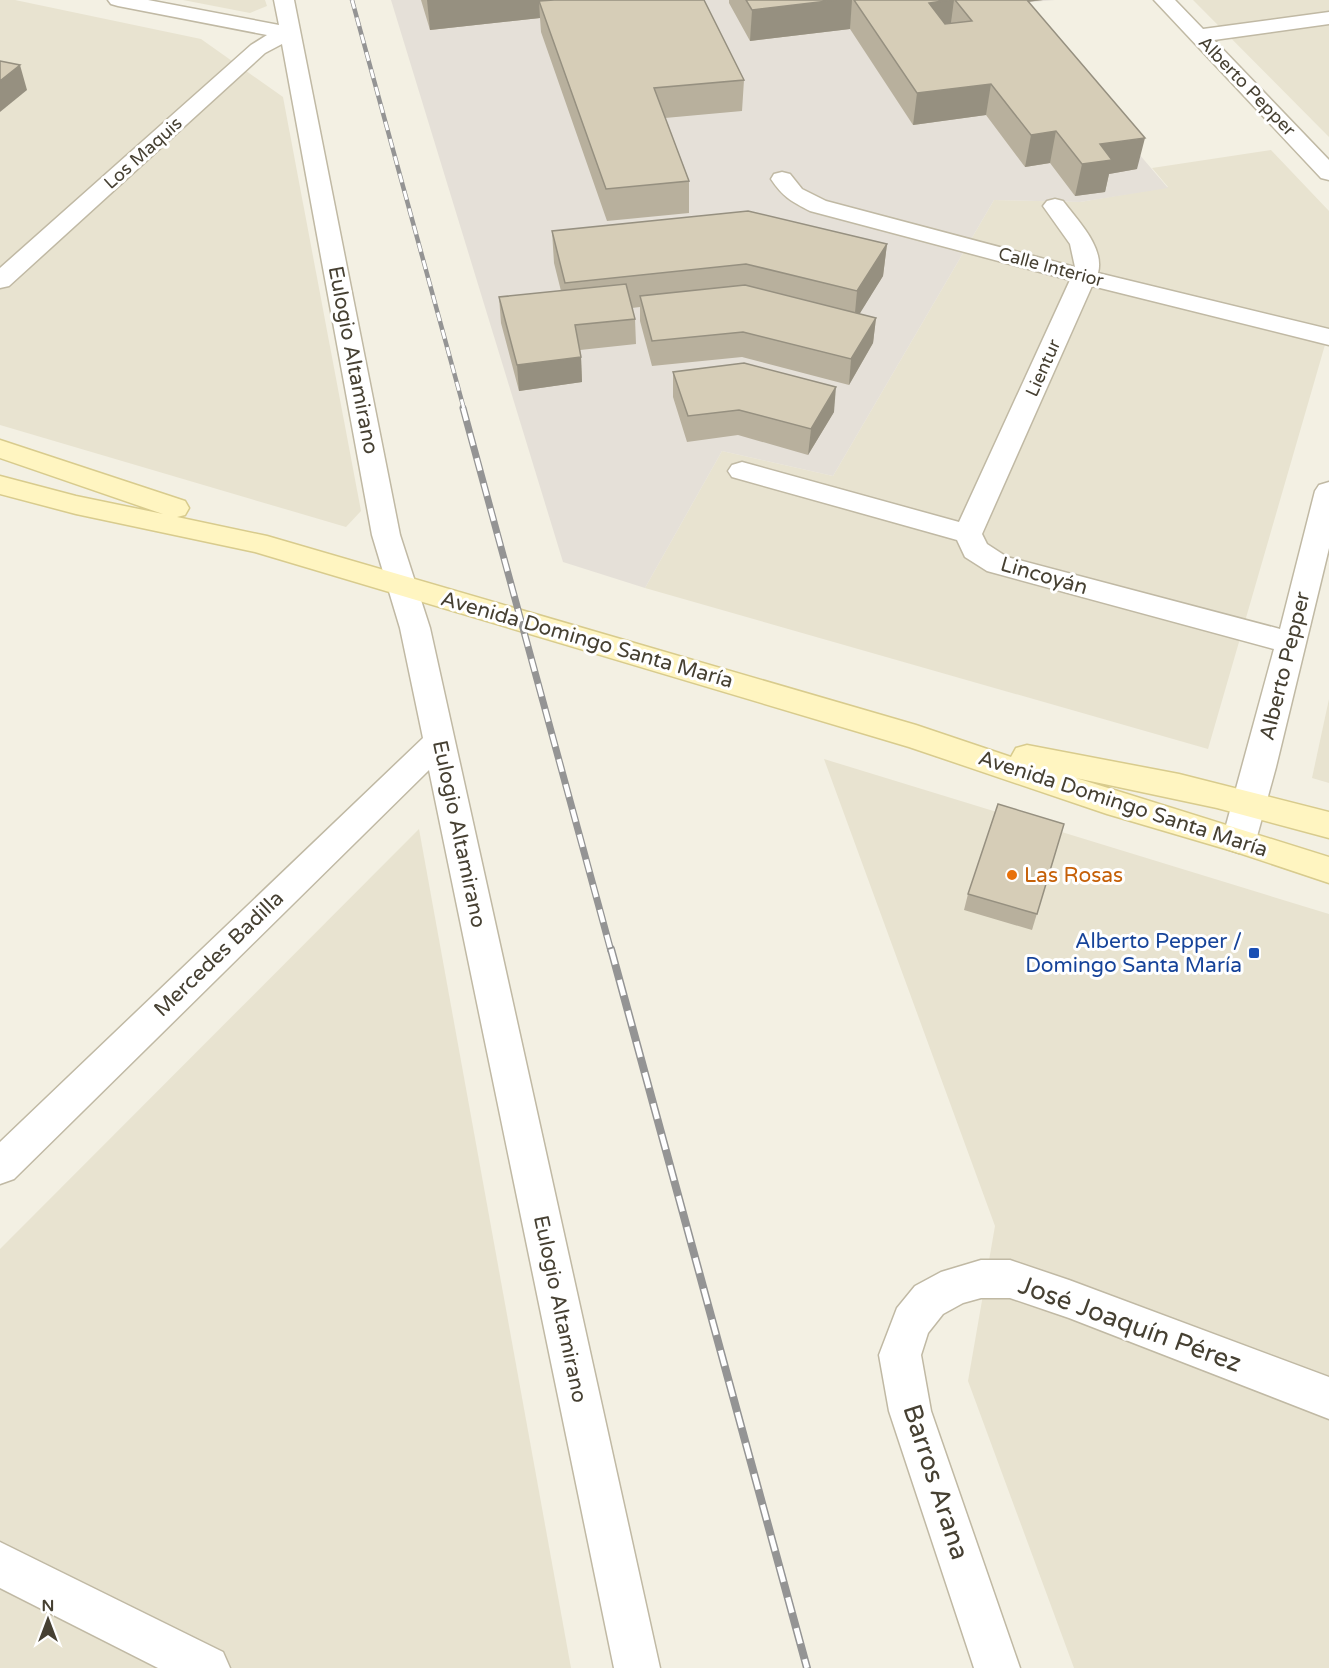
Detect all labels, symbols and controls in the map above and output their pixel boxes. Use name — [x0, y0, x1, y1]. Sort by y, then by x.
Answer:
street label: Alberto Pepper — [1194, 31, 1300, 141]
street label: Los Maquis — [99, 112, 187, 194]
street label: Calle Interior — [996, 242, 1106, 292]
street label: Eulogio Altamirano — [322, 264, 384, 456]
street label: Lientur — [1021, 336, 1065, 400]
street label: Lincoyán — [997, 552, 1091, 600]
street label: Avenida Domingo Santa María — [438, 586, 736, 694]
street label: Alberto Pepper — [1254, 589, 1316, 743]
street label: Eulogio Altamirano — [427, 738, 491, 930]
street label: Avenida Domingo Santa María — [975, 745, 1271, 863]
place label: Las Rosas — [1024, 863, 1123, 888]
marker: Las Rosas — [1005, 868, 1019, 882]
street label: Mercedes Badilla — [149, 886, 289, 1022]
place label: Alberto Pepper / Domingo Santa María — [1025, 929, 1242, 978]
marker: Alberto Pepper / Domingo Santa María — [1247, 946, 1261, 960]
street label: Eulogio Altamirano — [528, 1213, 592, 1405]
street label: José Joaquín Pérez — [1014, 1269, 1246, 1379]
street label: Barros Arana — [896, 1400, 976, 1564]
north arrow — [18, 1590, 78, 1650]
text: N — [42, 1596, 54, 1616]

